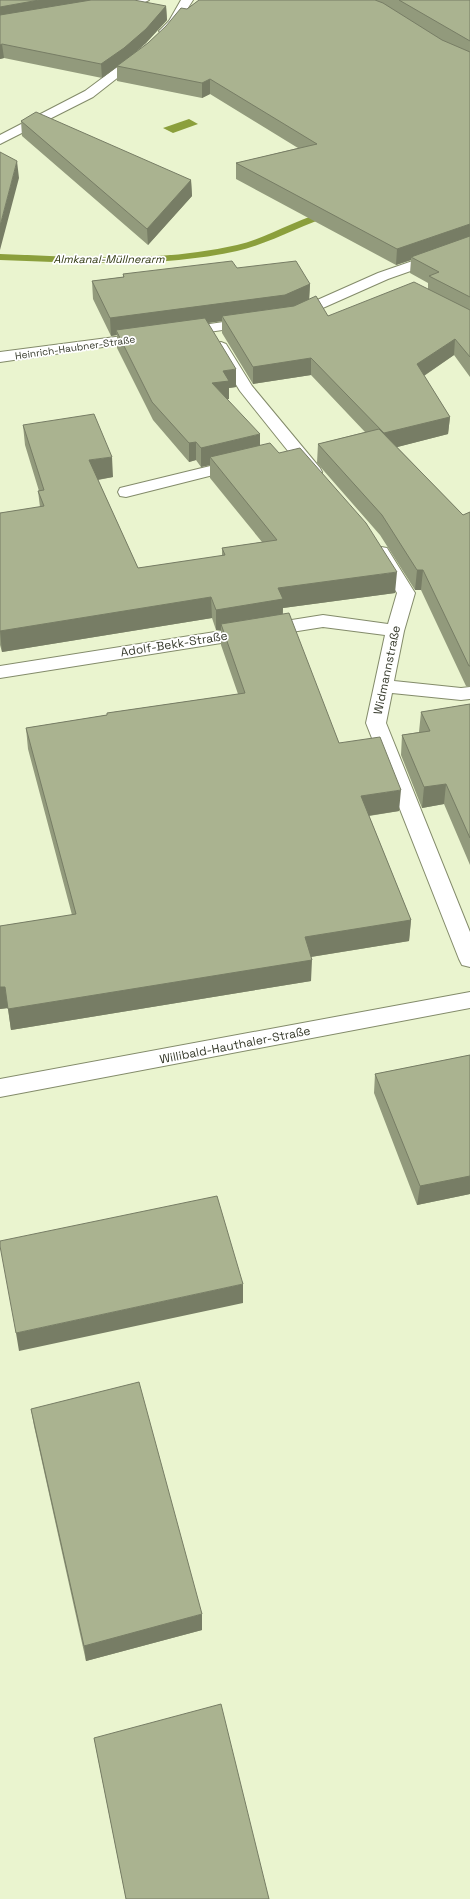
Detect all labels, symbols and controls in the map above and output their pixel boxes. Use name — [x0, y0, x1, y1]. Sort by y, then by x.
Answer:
water label: Almkanal-Müllnerarm — [54, 252, 165, 266]
street label: Heinrich-Haubner-Straße — [14, 333, 136, 362]
street label: Widmannstraße — [370, 624, 404, 716]
street label: Adolf-Bekk-Straße — [119, 628, 229, 660]
street label: Willibald-Hauthaler-Straße — [158, 1023, 312, 1067]

